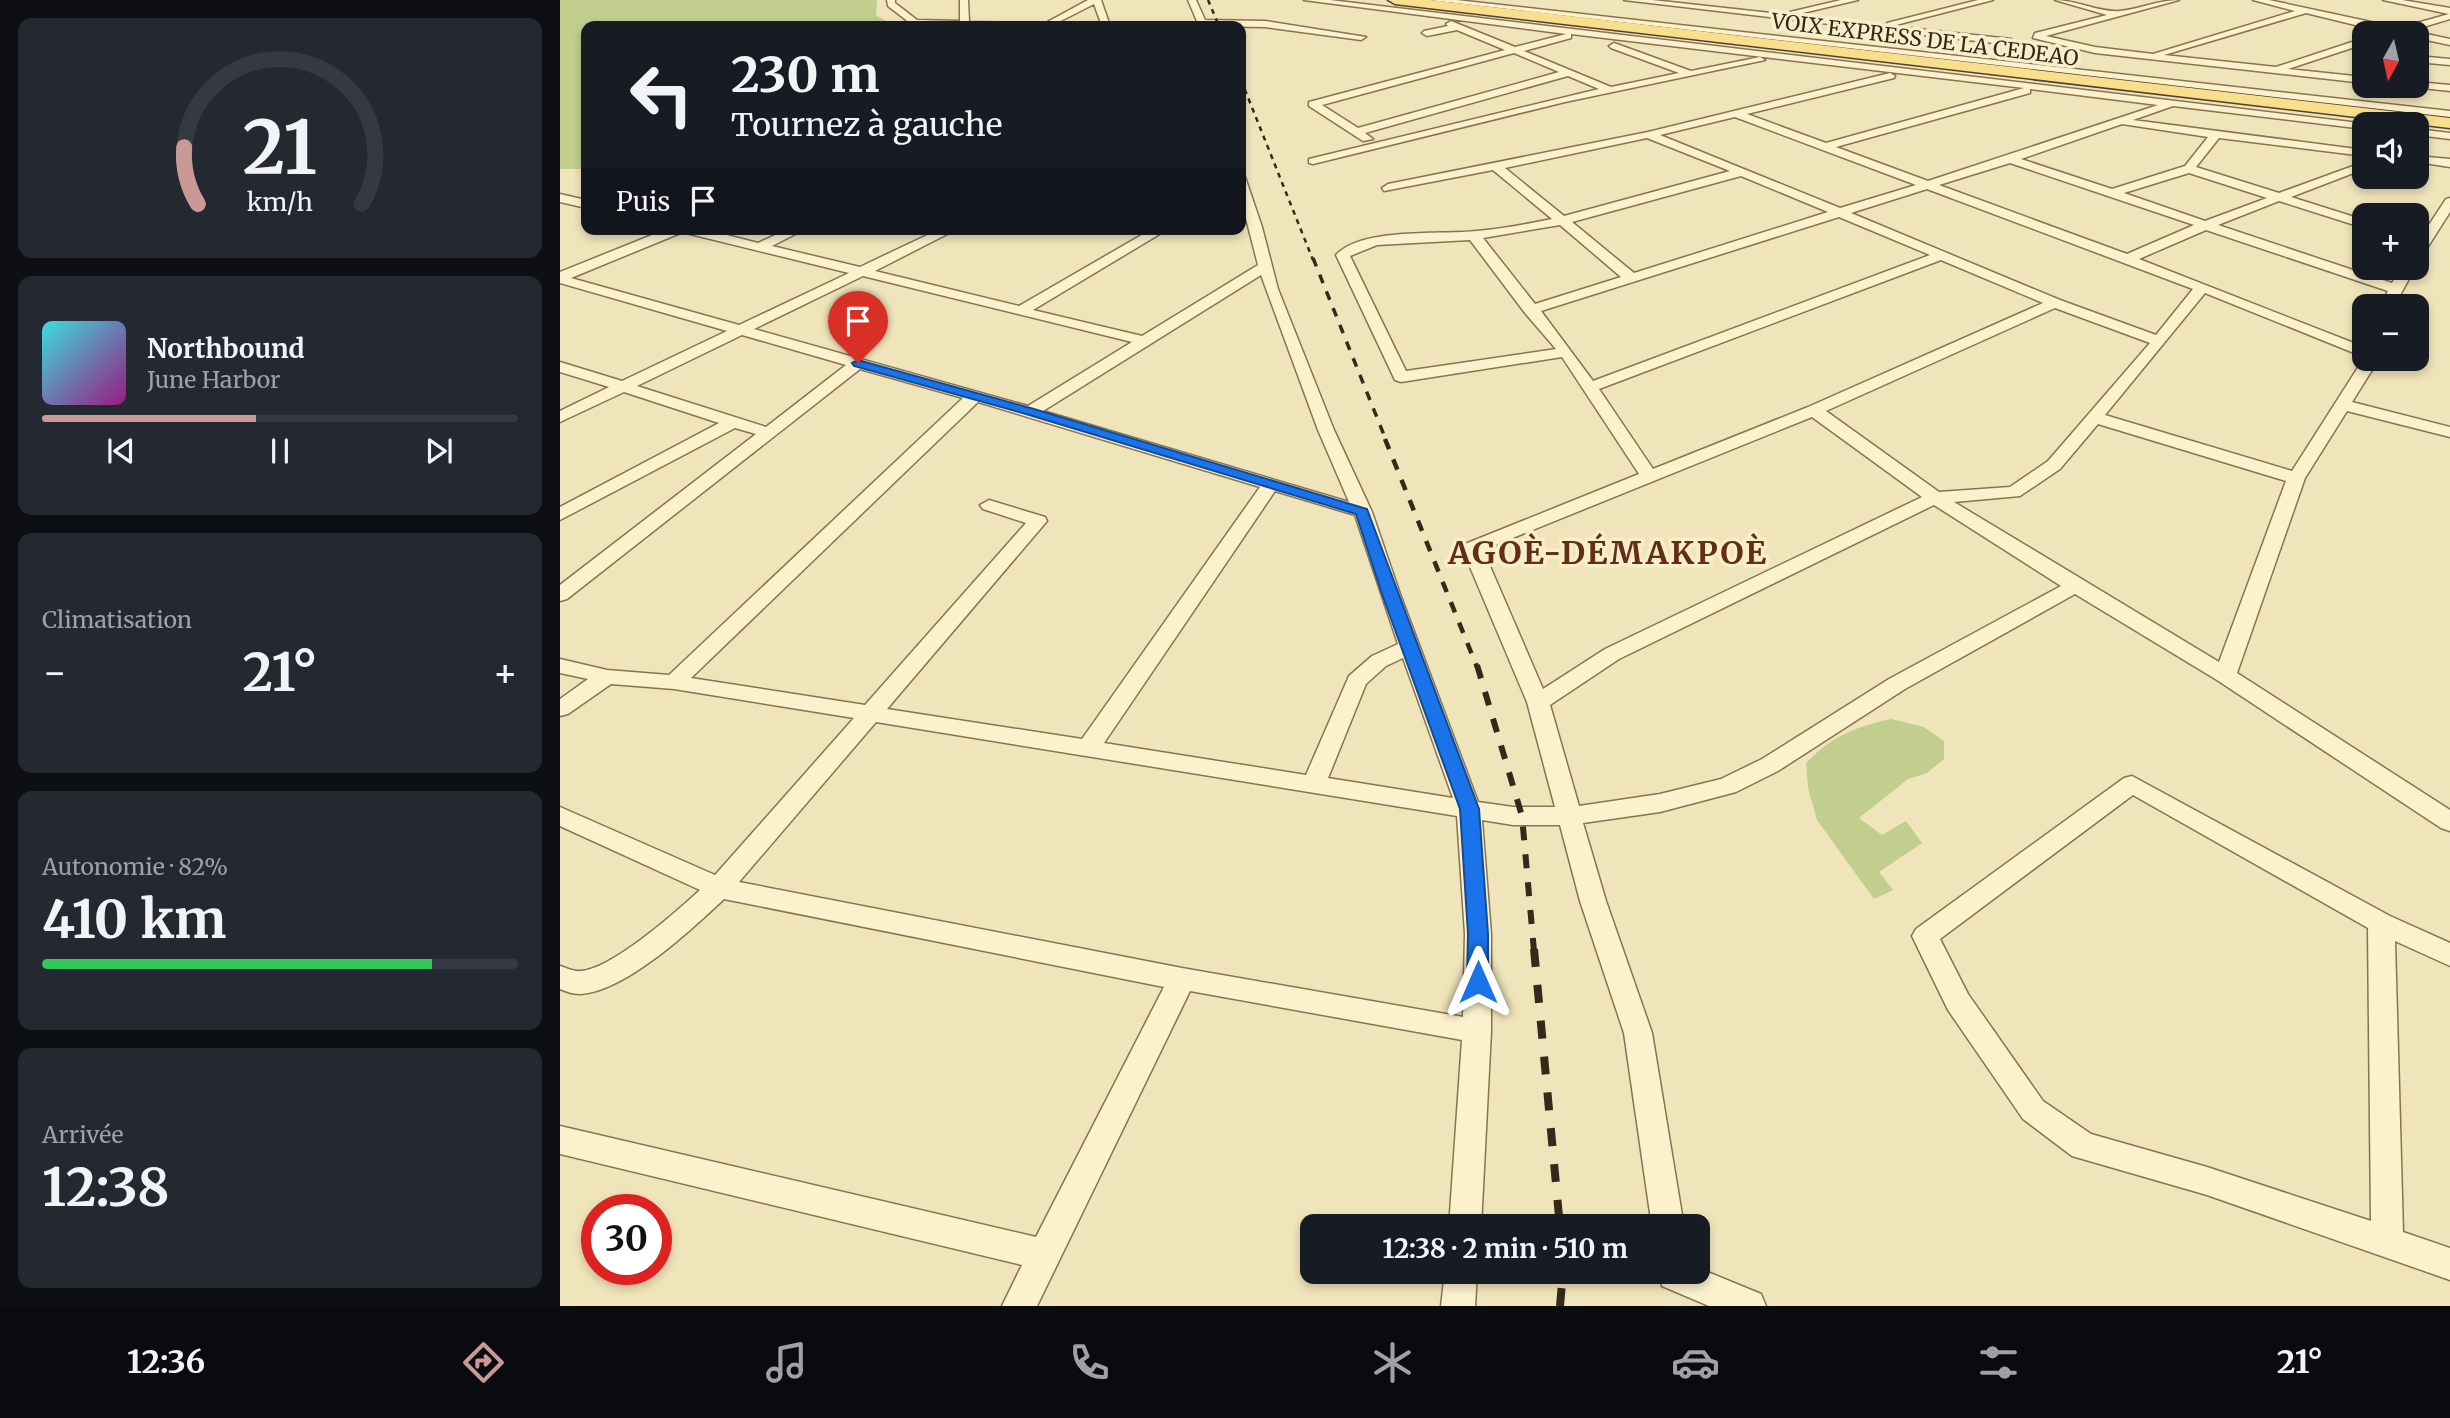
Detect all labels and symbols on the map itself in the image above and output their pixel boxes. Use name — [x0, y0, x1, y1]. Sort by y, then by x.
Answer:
street label: VOIX EXPRESS DE LA CEDEAO — [1769, 7, 2080, 72]
north arrow — [2352, 21, 2429, 98]
pin — [828, 291, 888, 363]
district label: AGOÈ-DÉMAKPOÈ — [1447, 533, 1768, 573]
position arrow — [1441, 945, 1515, 1019]
speed limit sign: 30 — [581, 1194, 672, 1285]

